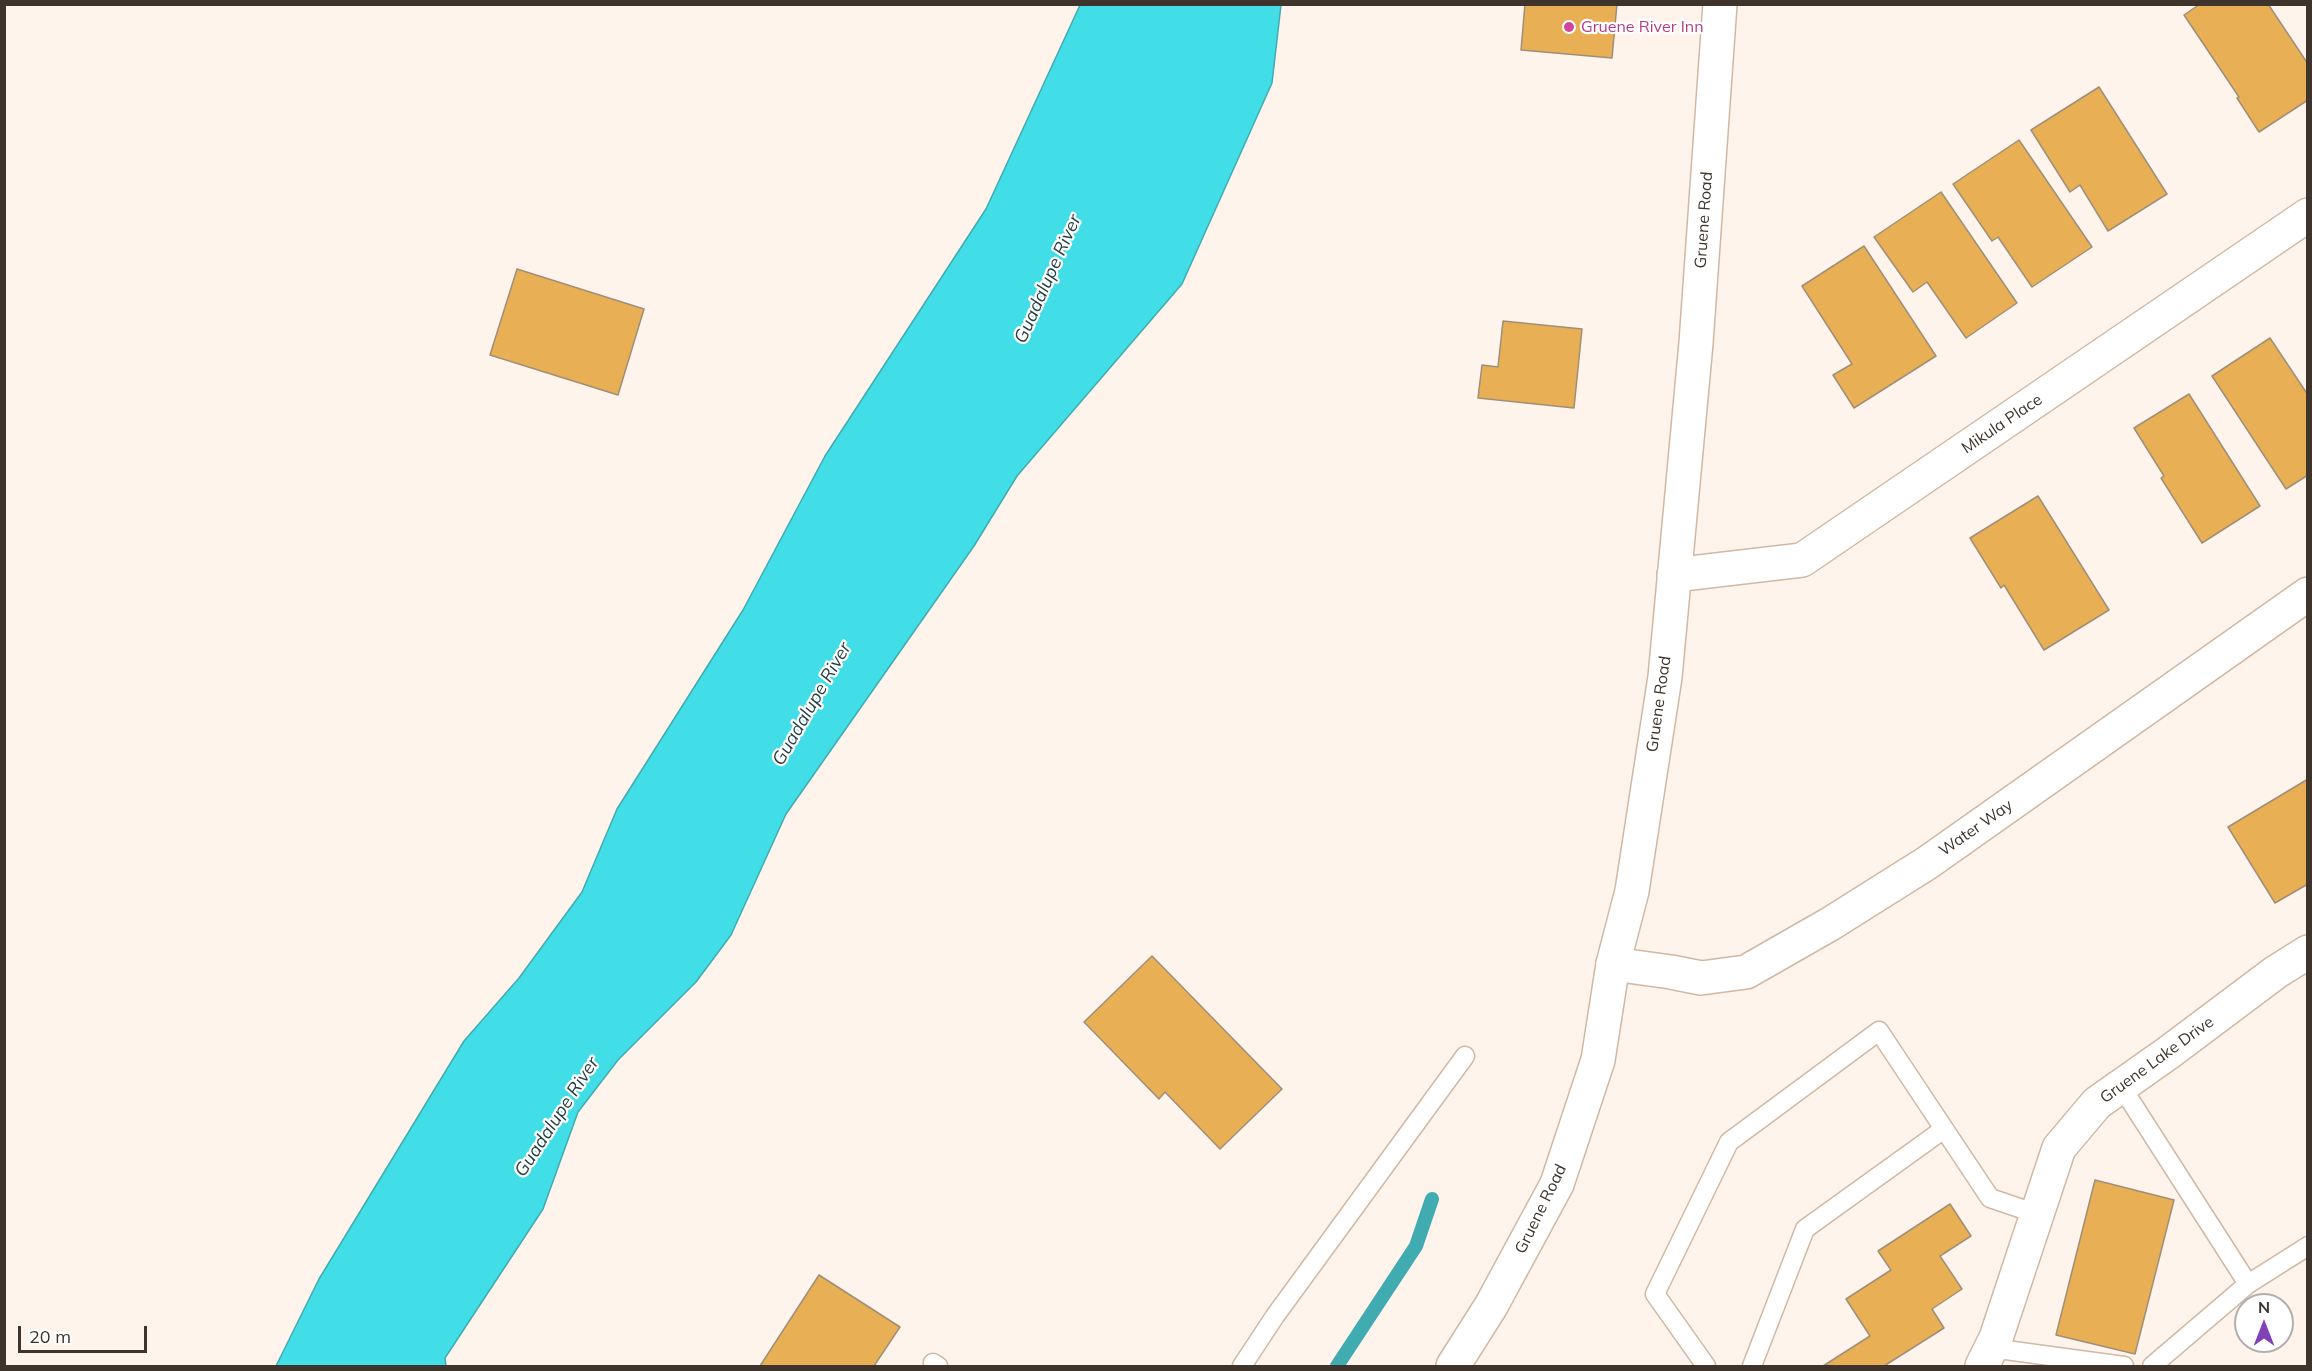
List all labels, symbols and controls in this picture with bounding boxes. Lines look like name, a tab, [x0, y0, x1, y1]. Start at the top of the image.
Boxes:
place label: Gruene River Inn	[1581, 17, 1704, 37]
marker: Gruene River Inn	[1562, 20, 1576, 34]
street label: Gruene Road	[1691, 171, 1717, 269]
water label: Guadalupe River	[1010, 211, 1086, 347]
street label: Mikula Place	[1958, 390, 2046, 458]
water label: Guadalupe River	[768, 639, 856, 769]
street label: Gruene Road	[1643, 655, 1675, 753]
street label: Water Way	[1935, 796, 2017, 860]
street label: Gruene Lake Drive	[2097, 1012, 2217, 1108]
water label: Guadalupe River	[510, 1053, 604, 1181]
street label: Gruene Road	[1511, 1161, 1571, 1257]
north arrow	[2234, 1293, 2294, 1353]
text: N	[2258, 1297, 2270, 1317]
scale bar	[21, 1314, 150, 1352]
text: 20 m	[29, 1325, 71, 1348]

